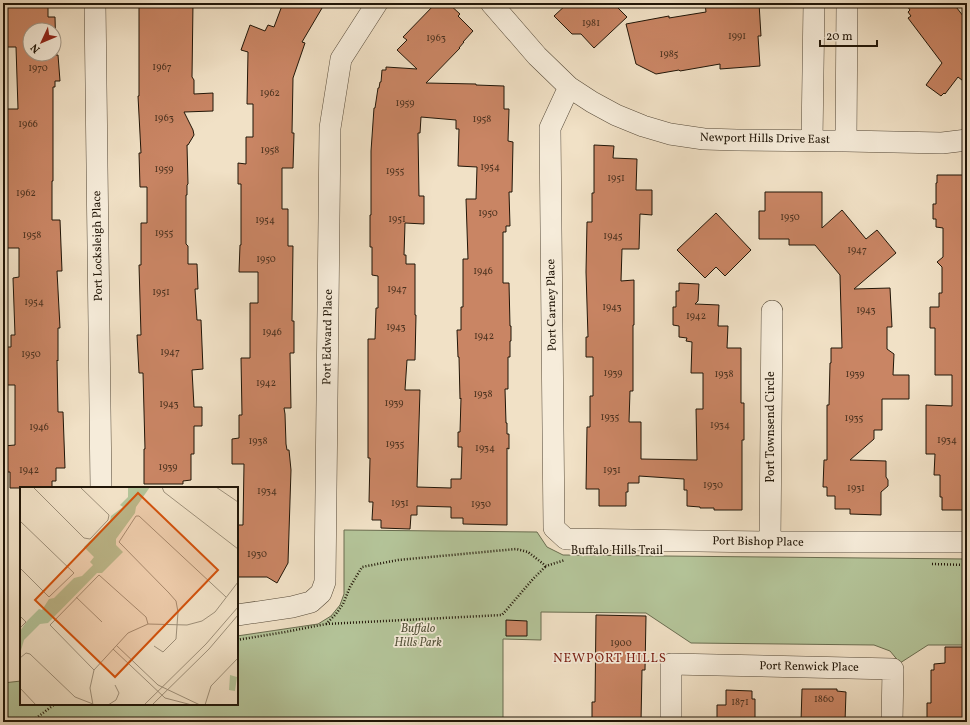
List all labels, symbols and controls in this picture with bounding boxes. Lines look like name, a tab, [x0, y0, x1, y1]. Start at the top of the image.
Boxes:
house number: 1981	[582, 16, 600, 30]
north arrow	[22, 22, 62, 62]
scale bar	[820, 22, 877, 48]
house number: 1991	[728, 29, 746, 43]
text: 20 m	[826, 29, 853, 45]
house number: 1963	[426, 31, 446, 45]
text: N	[28, 40, 44, 56]
house number: 1985	[660, 47, 679, 61]
house number: 1967	[152, 60, 172, 74]
house number: 1970	[28, 61, 48, 75]
house number: 1962	[260, 86, 280, 100]
house number: 1959	[396, 96, 414, 110]
house number: 1963	[154, 111, 174, 125]
house number: 1958	[473, 112, 491, 126]
house number: 1966	[18, 117, 38, 131]
street label: Newport Hills Drive East	[700, 130, 830, 148]
house number: 1958	[261, 143, 279, 157]
house number: 1954	[480, 160, 500, 174]
house number: 1959	[155, 162, 173, 176]
house number: 1955	[386, 164, 404, 178]
house number: 1951	[607, 171, 625, 185]
house number: 1962	[16, 186, 36, 200]
street label: Port Locksleigh Place	[89, 190, 107, 302]
house number: 1950	[478, 206, 498, 220]
house number: 1950	[780, 210, 800, 224]
house number: 1951	[388, 212, 406, 226]
house number: 1954	[255, 213, 275, 227]
house number: 1955	[155, 226, 173, 240]
house number: 1958	[23, 228, 41, 242]
house number: 1945	[603, 229, 623, 243]
house number: 1947	[847, 243, 867, 257]
house number: 1950	[256, 252, 276, 266]
street label: Port Carney Place	[543, 258, 561, 351]
house number: 1946	[473, 264, 493, 278]
house number: 1947	[387, 282, 407, 296]
house number: 1951	[152, 285, 170, 299]
street label: Port Edward Place	[319, 289, 337, 385]
house number: 1954	[24, 295, 44, 309]
house number: 1943	[602, 300, 622, 314]
house number: 1943	[856, 303, 876, 317]
house number: 1942	[686, 309, 706, 323]
house number: 1943	[386, 320, 406, 334]
house number: 1946	[262, 325, 282, 339]
house number: 1942	[474, 329, 494, 343]
house number: 1947	[160, 345, 180, 359]
house number: 1950	[21, 347, 41, 361]
house number: 1939	[604, 366, 623, 380]
house number: 1938	[714, 367, 734, 381]
house number: 1939	[846, 367, 865, 381]
street label: Port Townsend Circle	[763, 371, 779, 483]
house number: 1942	[256, 376, 276, 390]
house number: 1938	[473, 387, 493, 401]
house number: 1939	[385, 396, 404, 410]
house number: 1943	[159, 397, 179, 411]
house number: 1935	[601, 410, 620, 424]
house number: 1935	[845, 411, 864, 425]
house number: 1934	[710, 418, 730, 432]
house number: 1946	[29, 420, 49, 434]
house number: 1934	[937, 433, 957, 447]
house number: 1938	[248, 434, 268, 448]
house number: 1935	[386, 437, 405, 451]
house number: 1934	[475, 441, 495, 455]
house number: 1939	[159, 460, 178, 474]
house number: 1942	[19, 463, 39, 477]
house number: 1931	[603, 463, 621, 477]
house number: 1930	[703, 478, 723, 492]
house number: 1931	[847, 481, 865, 495]
house number: 1934	[257, 484, 277, 498]
inset map	[20, 487, 238, 705]
house number: 1931	[391, 496, 409, 510]
house number: 1930	[471, 497, 491, 511]
street label: Port Bishop Place	[712, 533, 804, 551]
street label: Buffalo Hills Trail	[571, 543, 664, 559]
house number: 1930	[247, 547, 267, 561]
park label: Buffalo Hills Park	[394, 621, 442, 651]
house number: 1900	[610, 636, 632, 650]
district label: NEWPORT HILLS	[553, 650, 667, 668]
street label: Port Renwick Place	[759, 658, 859, 676]
house number: 1860	[814, 692, 834, 706]
house number: 1871	[731, 695, 749, 709]

